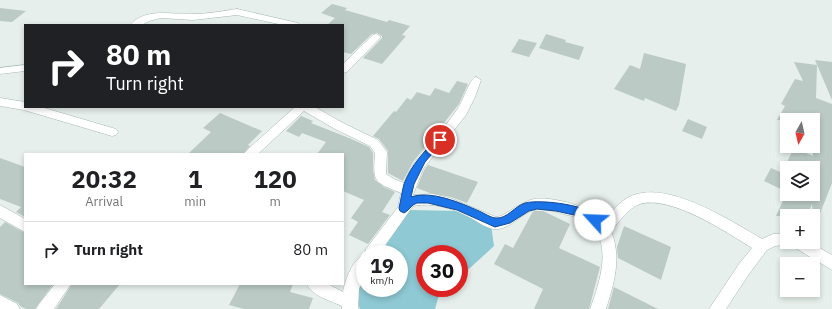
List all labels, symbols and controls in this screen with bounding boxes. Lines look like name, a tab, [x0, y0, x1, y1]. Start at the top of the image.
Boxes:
text: 80 m	[106, 36, 171, 73]
icon: right	[40, 40, 92, 92]
text: Turn right	[106, 72, 184, 95]
north arrow	[780, 113, 820, 153]
map controls	[780, 113, 820, 297]
pin	[423, 123, 457, 157]
icon: arrive	[429, 129, 451, 151]
button: layers	[780, 161, 820, 201]
text: 20:32	[71, 163, 137, 195]
text: 1	[188, 163, 202, 195]
text: 120	[253, 163, 297, 195]
text: Arrival	[85, 193, 123, 210]
text: min	[184, 193, 206, 210]
text: m	[269, 193, 281, 210]
position arrow	[574, 199, 616, 241]
button: +	[780, 209, 820, 249]
icon: right	[40, 239, 62, 261]
text: Turn right	[74, 240, 143, 259]
text: 80 m	[293, 240, 328, 259]
speed limit sign: 30	[416, 245, 468, 297]
text: 19	[370, 252, 394, 279]
button: −	[780, 257, 820, 297]
text: km/h	[370, 274, 394, 287]

